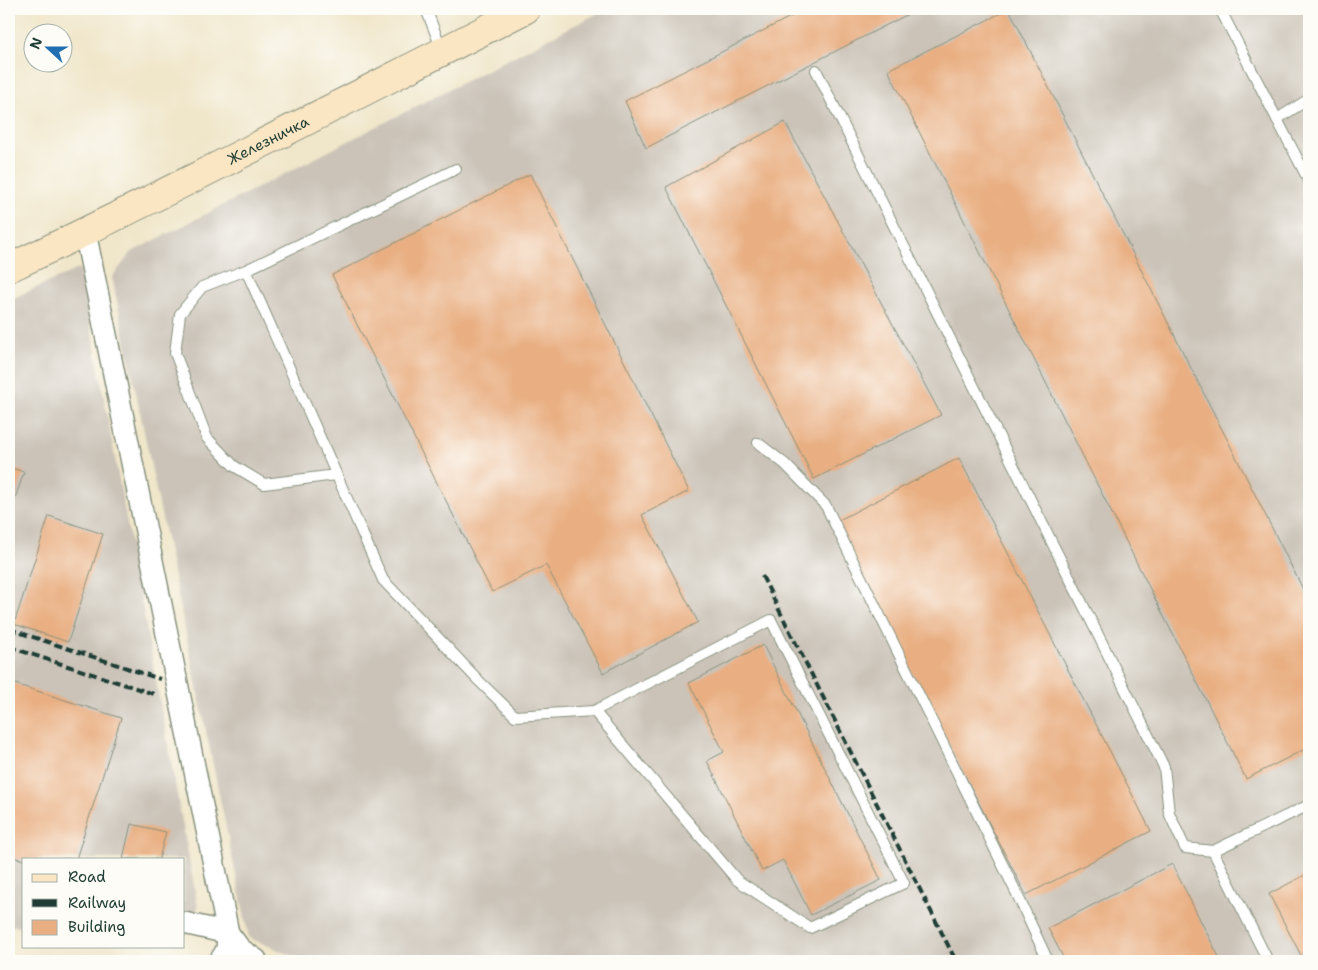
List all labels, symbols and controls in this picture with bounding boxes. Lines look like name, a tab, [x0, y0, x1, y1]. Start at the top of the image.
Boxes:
north arrow	[22, 22, 72, 72]
text: N	[25, 35, 46, 52]
street label: Железничка	[224, 111, 313, 169]
legend	[22, 858, 185, 948]
text: Road	[68, 867, 106, 887]
text: Railway	[68, 893, 126, 913]
text: Building	[68, 917, 125, 937]

